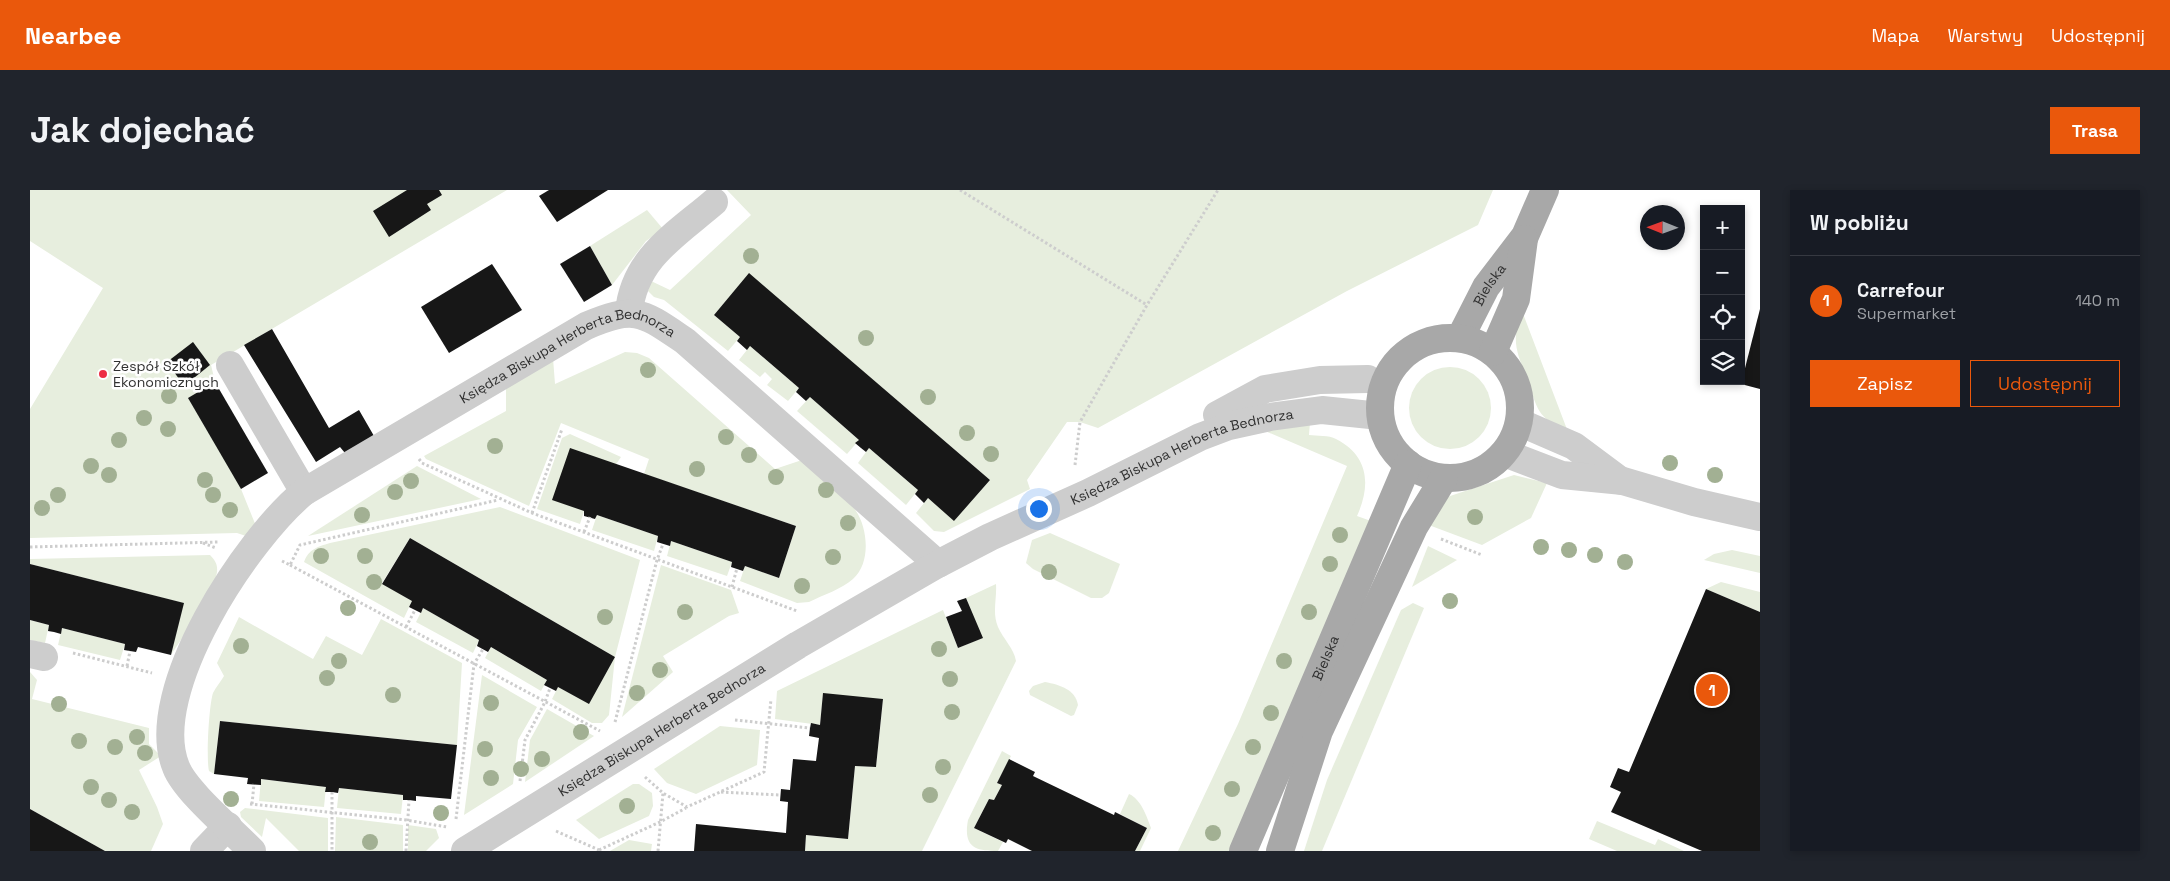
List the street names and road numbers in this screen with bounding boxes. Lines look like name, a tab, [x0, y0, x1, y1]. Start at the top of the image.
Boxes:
street label: Bielska	[1469, 260, 1510, 309]
street label: Księdza Biskupa Herberta Bednorza	[456, 305, 679, 407]
street label: Księdza Biskupa Herberta Bednorza	[1067, 405, 1295, 509]
street label: Bielska	[1308, 633, 1343, 683]
street label: Księdza Biskupa Herberta Bednorza	[555, 659, 768, 800]

